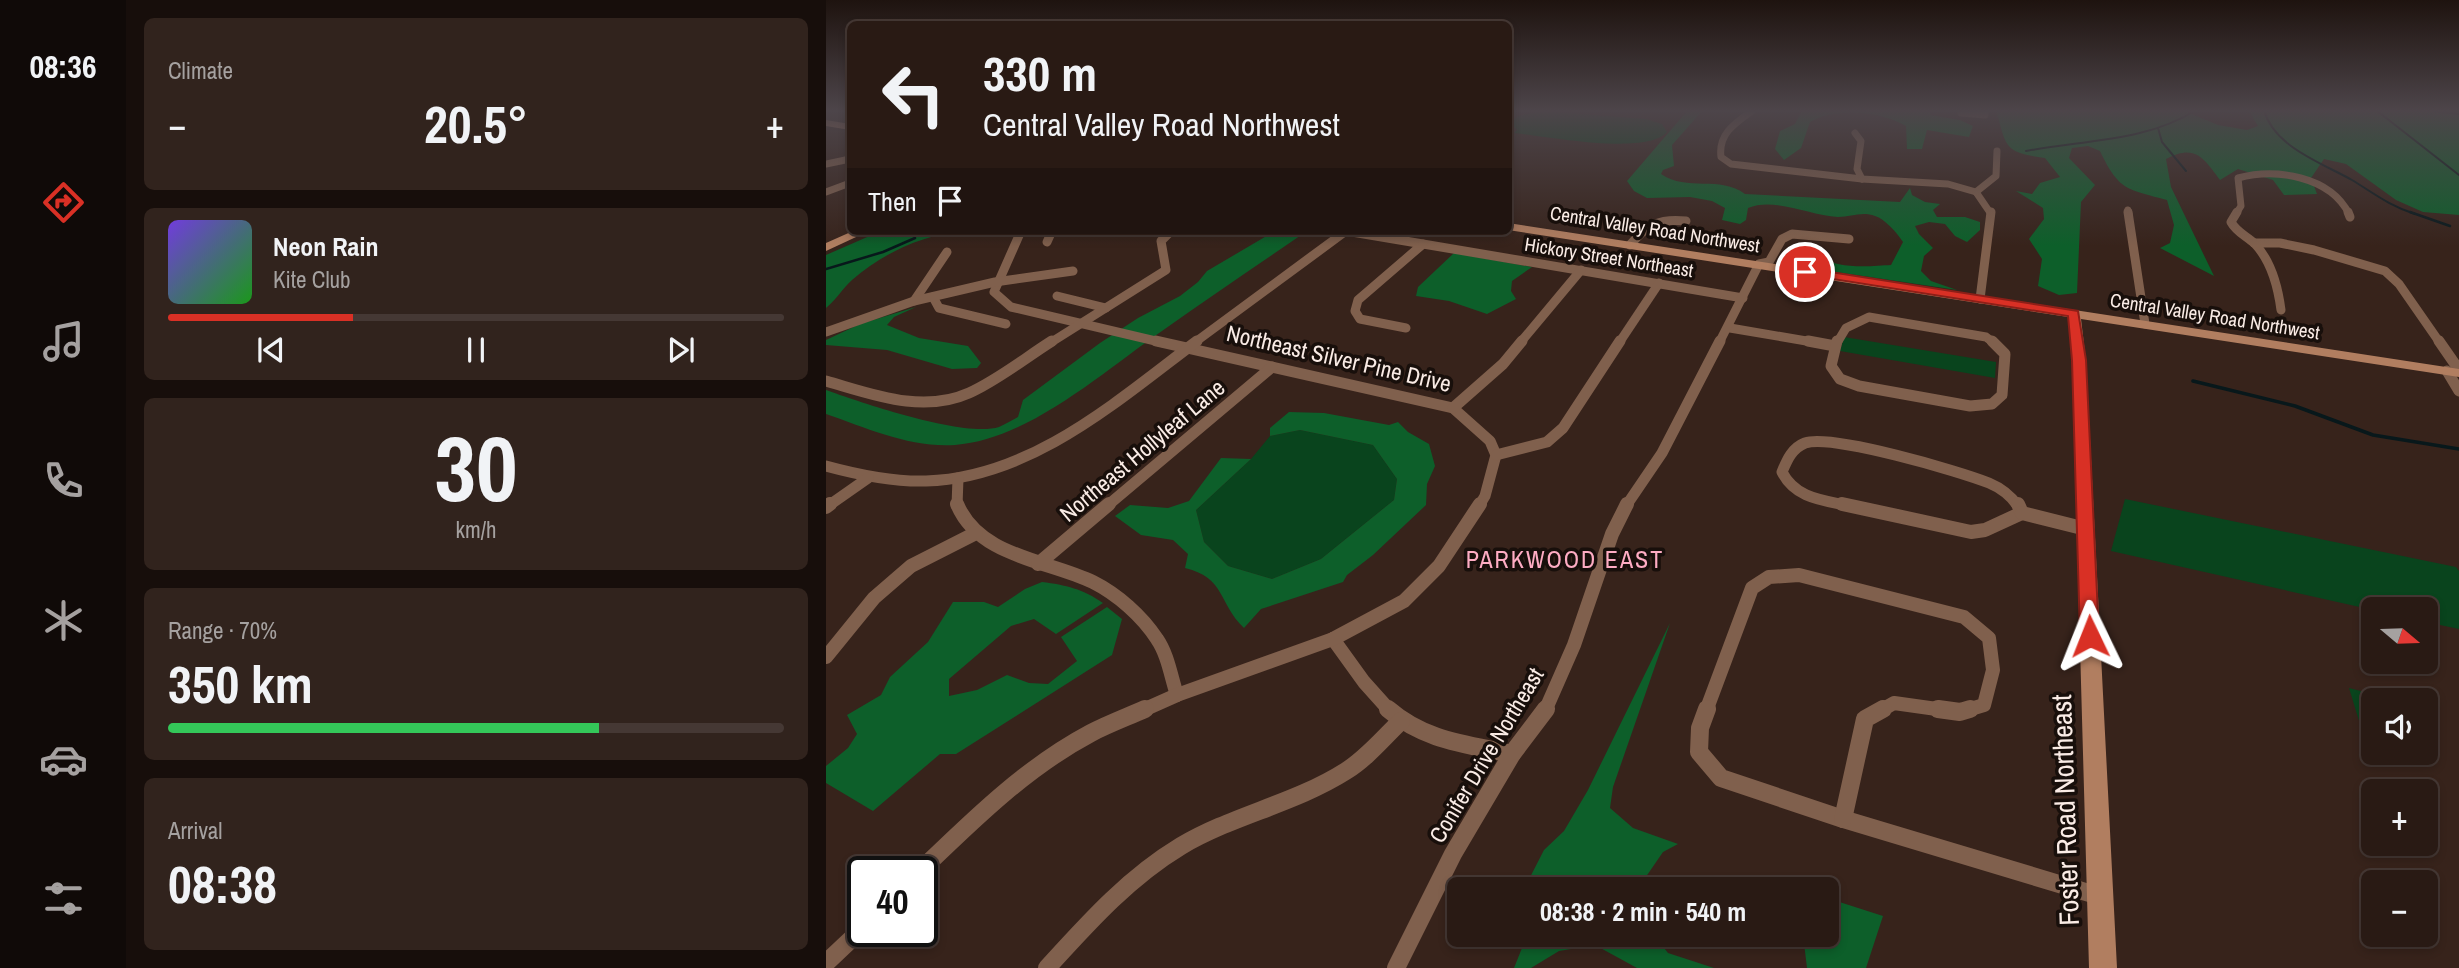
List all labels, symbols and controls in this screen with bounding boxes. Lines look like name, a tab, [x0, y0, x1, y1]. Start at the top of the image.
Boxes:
text: 330 m	[983, 40, 1097, 106]
text: 08:36	[29, 45, 97, 88]
icon: left	[868, 49, 959, 140]
text: Climate	[168, 55, 233, 86]
text: 20.5°	[424, 89, 528, 159]
text: −	[168, 99, 186, 150]
text: +	[766, 99, 784, 150]
text: Central Valley Road Northwest	[983, 103, 1340, 146]
icon: directions	[39, 178, 88, 227]
icon: arrive	[931, 182, 969, 220]
text: Then	[868, 184, 917, 219]
street label: Central Valley Road Northwest	[1548, 200, 1762, 259]
text: Neon Rain	[273, 229, 378, 264]
street label: Hickory Street Northeast	[1523, 231, 1696, 283]
pin	[1775, 242, 1835, 302]
icon: arrive	[1786, 253, 1824, 291]
text: Kite Club	[273, 264, 351, 295]
street label: Central Valley Road Northwest	[2108, 287, 2322, 346]
icon: music	[39, 317, 88, 366]
street label: Northeast Silver Pine Drive	[1224, 317, 1454, 399]
icon: previous	[252, 331, 290, 369]
icon: pause	[457, 331, 495, 369]
icon: next	[662, 331, 700, 369]
street label: Northeast Hollyleaf Lane	[1053, 372, 1231, 528]
text: 30	[435, 407, 518, 529]
icon: phone	[39, 456, 88, 505]
text: km/h	[456, 514, 496, 545]
district label: PARKWOOD EAST	[1466, 543, 1664, 575]
icon: climate	[39, 596, 88, 645]
north arrow	[2361, 597, 2438, 674]
map controls	[2361, 597, 2438, 947]
position arrow	[2053, 599, 2127, 673]
text: Range · 70%	[168, 615, 277, 646]
text: 350 km	[168, 649, 313, 719]
street label: Conifer Drive Northeast	[1421, 662, 1551, 848]
button: sound	[2361, 688, 2438, 765]
street label: Foster Road Northeast	[2042, 694, 2088, 926]
icon: car	[39, 735, 88, 784]
button: +	[2361, 779, 2438, 856]
text: Arrival	[168, 815, 223, 846]
text: 08:38	[168, 849, 277, 919]
speed limit sign: 40	[847, 856, 938, 947]
button: −	[2361, 870, 2438, 947]
icon: filters	[39, 874, 88, 923]
text: 08:38 · 2 min · 540 m	[1540, 894, 1746, 929]

